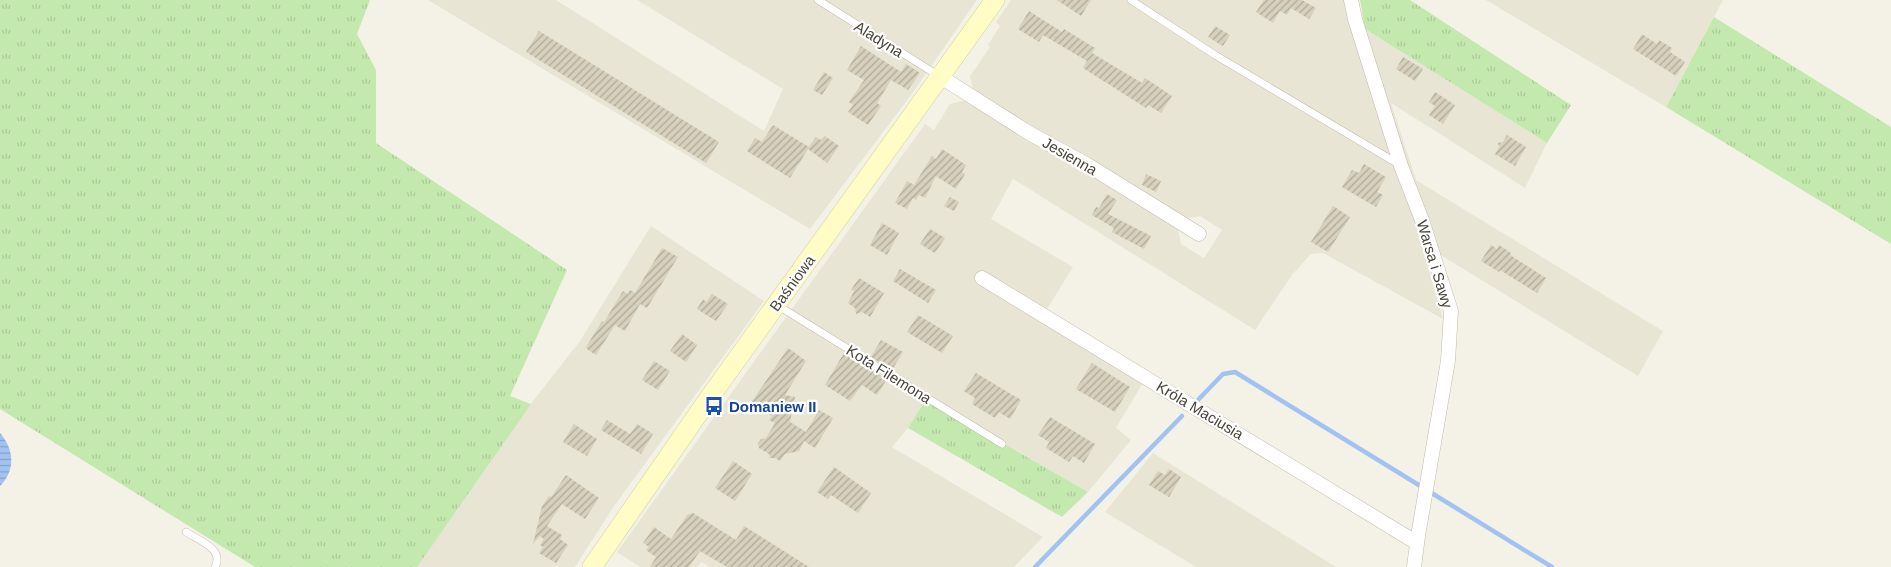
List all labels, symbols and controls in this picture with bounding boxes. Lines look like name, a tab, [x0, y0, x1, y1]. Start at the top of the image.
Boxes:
street label: Aladyna	[852, 17, 907, 61]
street label: Jesienna	[1040, 134, 1101, 179]
street label: Warsa i Sawy	[1414, 218, 1457, 311]
street label: Baśniowa	[766, 251, 818, 314]
street label: Kota Filemona	[843, 341, 935, 407]
street label: Króla Maciusia	[1153, 377, 1247, 443]
bus stop icon: Domaniew II	[703, 395, 725, 417]
place label: Domaniew II	[729, 398, 817, 415]

